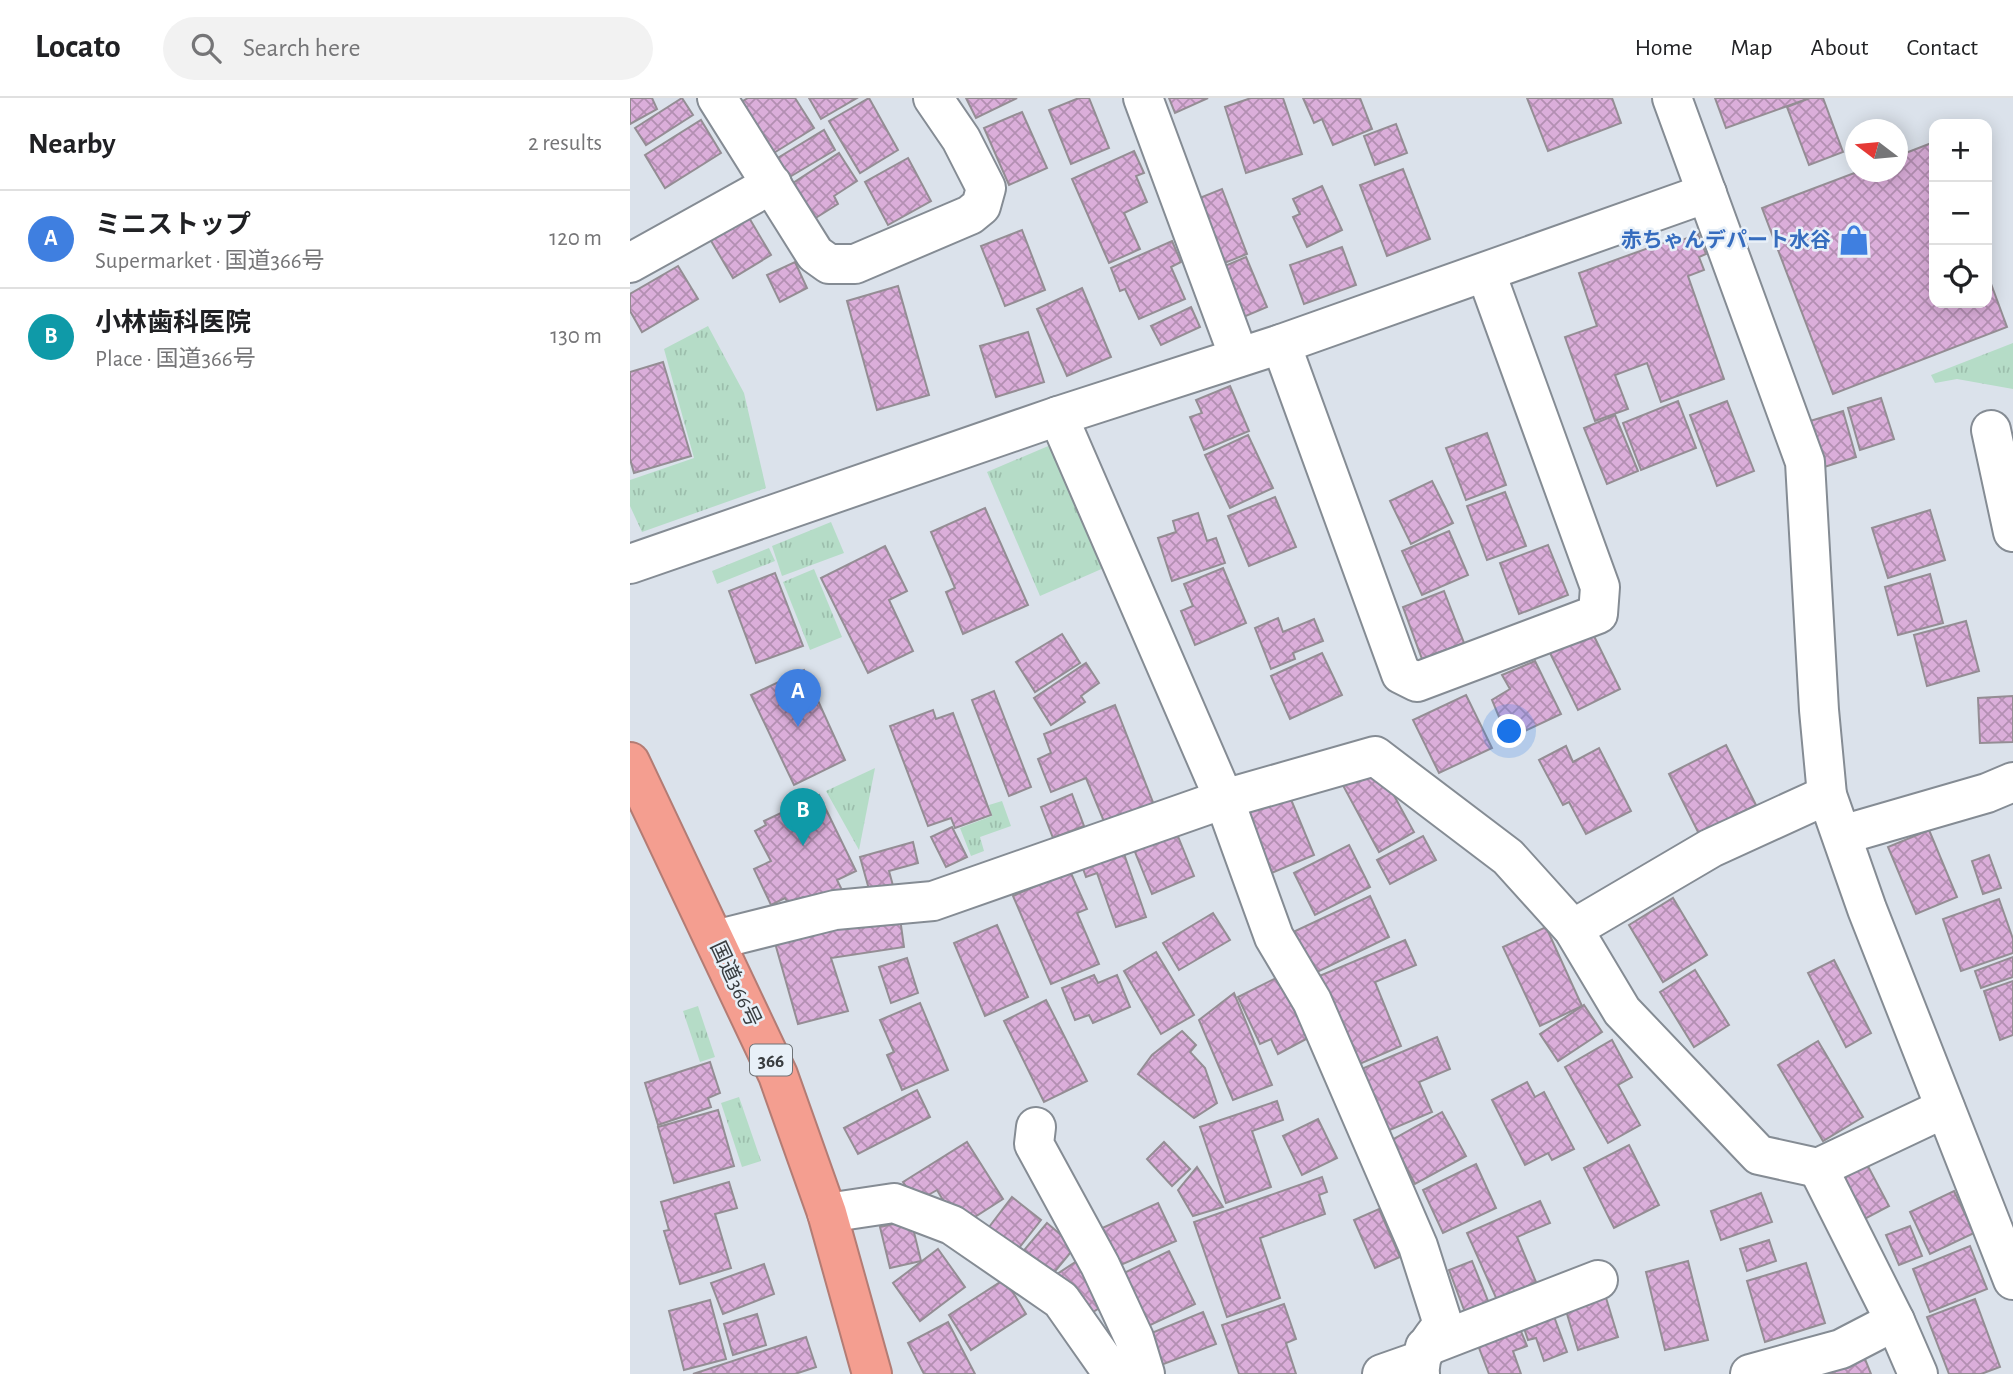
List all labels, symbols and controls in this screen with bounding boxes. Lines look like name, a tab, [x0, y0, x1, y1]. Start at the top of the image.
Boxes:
search box	[163, 17, 653, 80]
icon: search	[187, 29, 225, 67]
text: Locato	[35, 31, 121, 64]
text: Search here	[243, 35, 360, 61]
text: Home	[1635, 36, 1693, 60]
text: Map	[1731, 36, 1773, 60]
text: About	[1811, 36, 1868, 60]
text: Contact	[1906, 36, 1978, 60]
north arrow	[1845, 119, 1908, 182]
map controls	[1929, 119, 1992, 308]
button: +	[1929, 119, 1992, 182]
text: Nearby	[28, 129, 116, 159]
text: 2 results	[528, 132, 602, 155]
button: −	[1929, 182, 1992, 245]
text: ミニストップ	[95, 212, 251, 238]
shop icon: 赤ちゃんデパート水谷	[1837, 223, 1871, 257]
text: A	[44, 227, 58, 250]
text: 120 m	[549, 227, 602, 250]
place label: 赤ちゃんデパート水谷	[1621, 228, 1831, 251]
button: locate	[1929, 245, 1992, 308]
text: Supermarket · 国道366号	[95, 250, 325, 273]
text: 小林歯科医院	[95, 310, 251, 336]
text: B	[44, 325, 58, 348]
text: 130 m	[550, 325, 602, 348]
text: Place · 国道366号	[95, 348, 256, 371]
pin: A	[775, 669, 821, 727]
your location	[1492, 714, 1526, 748]
pin: B	[780, 788, 826, 846]
street label: 国道366号	[707, 938, 765, 1030]
road number: 366	[750, 1044, 792, 1076]

